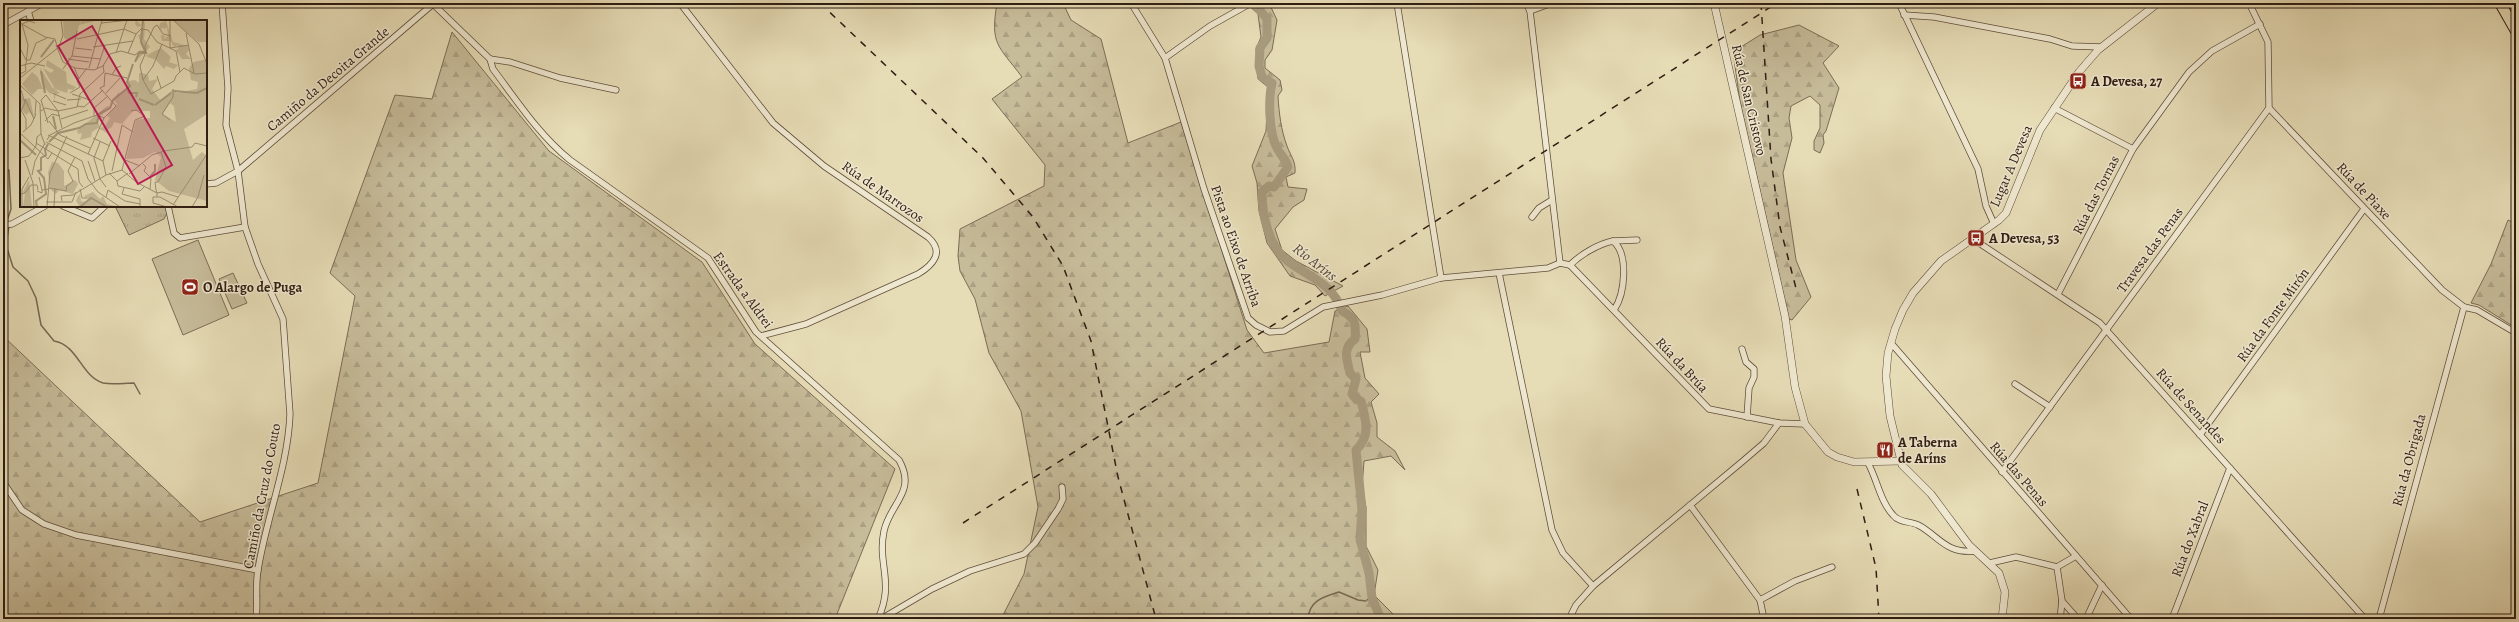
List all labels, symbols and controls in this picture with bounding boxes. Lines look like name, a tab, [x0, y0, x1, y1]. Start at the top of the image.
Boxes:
inset map	[20, 20, 207, 207]
street label: Camiño da Decoita Grande	[263, 22, 393, 136]
street label: Rúa de San Cristovo	[1727, 43, 1771, 157]
bus stop icon: A Devesa, 27	[2068, 71, 2088, 91]
place label: A Devesa, 27	[2090, 72, 2162, 91]
street label: Lugar A Devesa	[1985, 122, 2037, 210]
street label: Rúa das Tornas	[2068, 152, 2124, 238]
street label: Rúa de Marrozos	[838, 157, 928, 227]
street label: Rúa de Piaxe	[2332, 158, 2396, 224]
street label: Pista ao Eixo de Arriba	[1206, 182, 1266, 310]
street label: Travesa das Penas	[2112, 203, 2188, 297]
bus stop icon: A Devesa, 53	[1966, 228, 1986, 248]
place label: A Devesa, 53	[1988, 229, 2060, 248]
water label: Río Aríns	[1289, 238, 1341, 286]
street label: Estrada a Aldrei	[709, 248, 777, 332]
street label: Rúa da Fonte Mirón	[2232, 264, 2314, 366]
sports icon: O Alargo de Puga	[180, 277, 200, 297]
place label: O Alargo de Puga	[203, 278, 303, 297]
street label: Rúa da Brúa	[1651, 333, 1713, 397]
street label: Rúa de Senandes	[2152, 364, 2230, 448]
street label: Rúa da Obrigada	[2387, 411, 2431, 508]
street label: Camiño da Cruz do Couto	[239, 422, 285, 570]
place label: A Taberna de Aríns	[1897, 433, 1958, 468]
street label: Rúa das Penas	[1985, 437, 2053, 511]
restaurant icon: A Taberna de Aríns	[1875, 440, 1895, 460]
street label: Rúa do Xabral	[2167, 498, 2213, 580]

